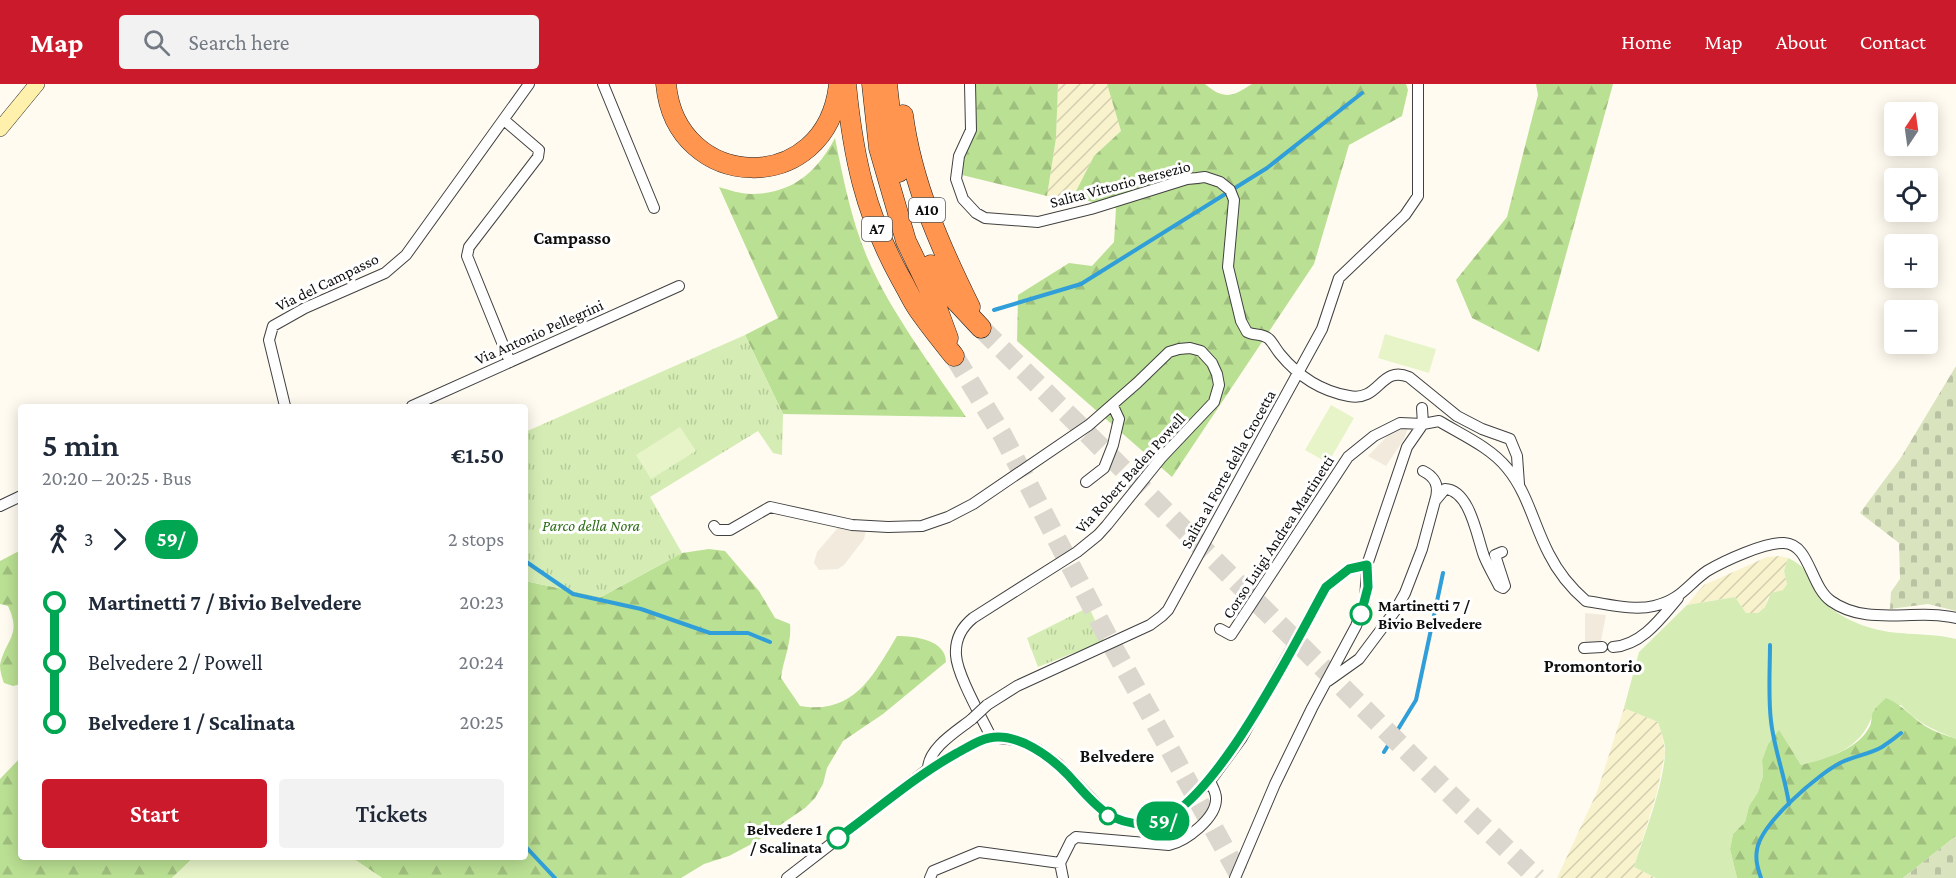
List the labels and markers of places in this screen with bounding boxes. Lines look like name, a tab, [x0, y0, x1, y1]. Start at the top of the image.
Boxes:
place label: Martinetti 7 / Bivio Belvedere	[1378, 597, 1483, 632]
marker: Martinetti 7 / Bivio Belvedere	[1350, 603, 1372, 625]
unlabelled marker	[1099, 807, 1117, 825]
place label: Belvedere 1 / Scalinata	[747, 821, 822, 856]
marker: Belvedere 1 / Scalinata	[827, 827, 849, 849]

